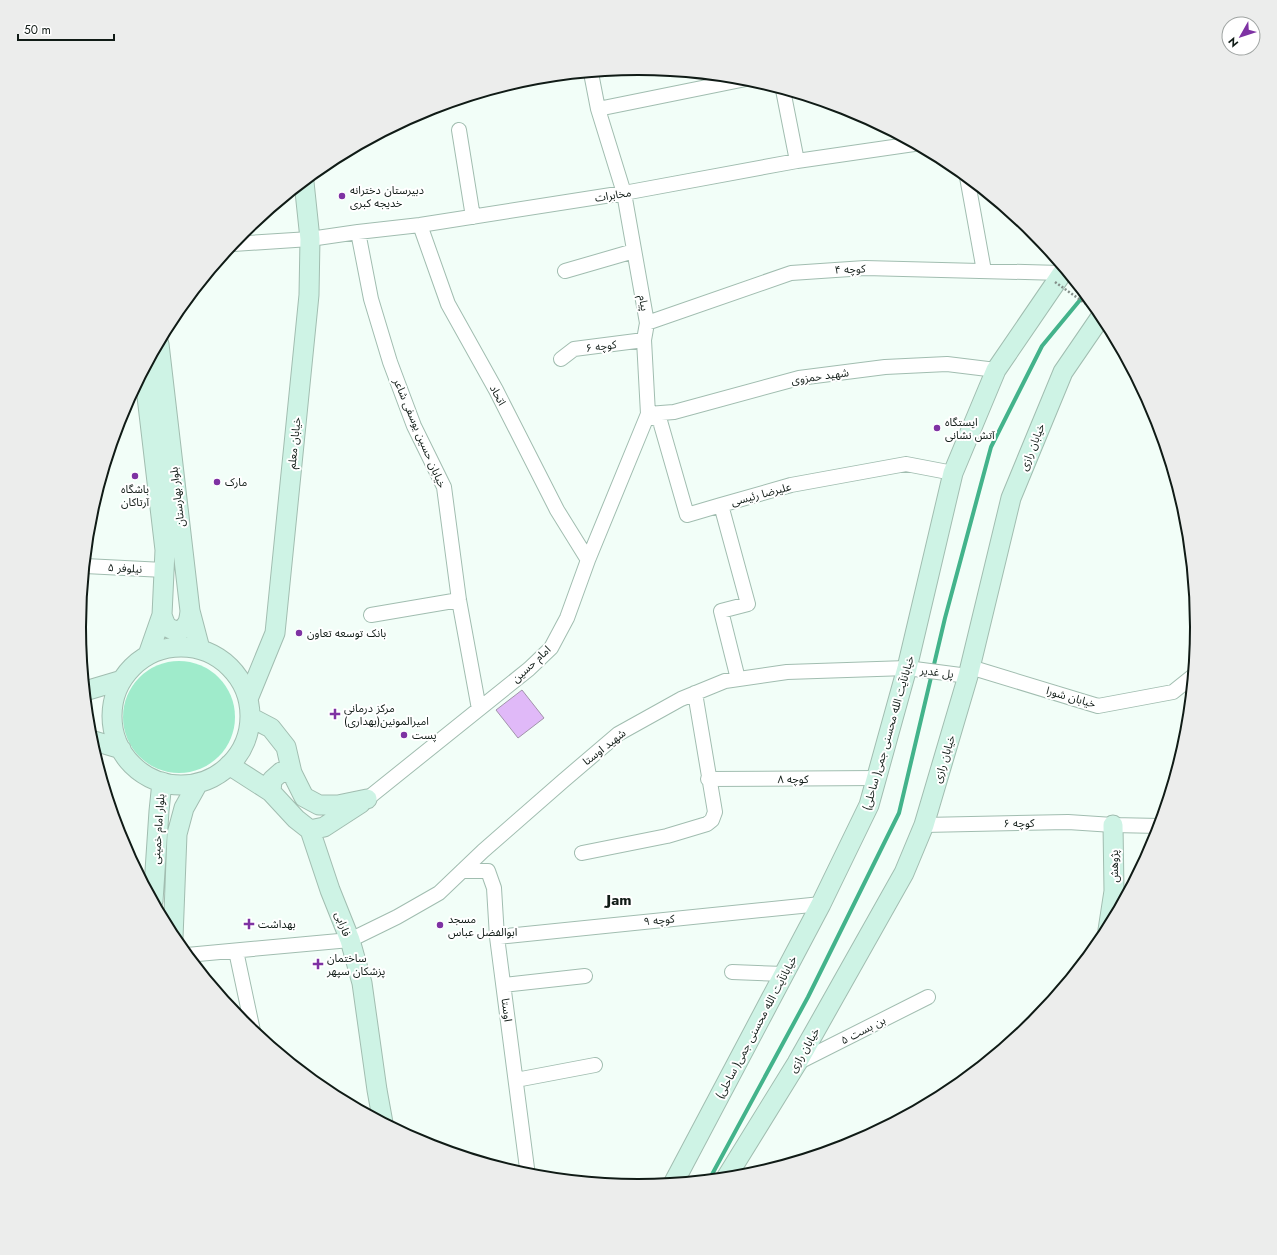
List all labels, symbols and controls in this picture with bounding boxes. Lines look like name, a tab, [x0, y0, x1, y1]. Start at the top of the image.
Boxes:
scale bar	[18, 16, 114, 42]
north arrow	[1221, 16, 1261, 56]
text: 50 m	[24, 21, 51, 39]
text: N	[1224, 34, 1242, 51]
place label: دبیرستان دخترانه خدیجه کبری	[350, 182, 424, 211]
street label: مخابرات	[594, 184, 633, 206]
marker: دبیرستان دخترانه خدیجه کبری	[337, 191, 347, 201]
street label: کوچه ۴	[834, 260, 866, 278]
street label: پیام	[635, 294, 653, 312]
street label: کوچه ۶	[584, 336, 618, 356]
street label: شهید حمزوی	[790, 364, 850, 388]
street label: خیابان حسین یوسفی شاعر	[389, 375, 451, 491]
street label: اتحاد	[486, 382, 510, 408]
place label: ایستگاه آتش نشانی	[945, 414, 995, 443]
street label: خیابان معلم	[283, 416, 306, 470]
street label: خیابان رازی	[1015, 421, 1049, 473]
marker: ایستگاه آتش نشانی	[932, 423, 942, 433]
street label: بلوار بهارستان	[165, 466, 189, 528]
marker: باشگاه آرتاکان	[130, 471, 140, 481]
place label: مارک	[225, 474, 247, 490]
marker: مارک	[212, 477, 222, 487]
street label: علیرضا رئیسی	[729, 478, 793, 510]
place label: باشگاه آرتاکان	[121, 481, 150, 510]
street label: نیلوفر ۵	[107, 559, 143, 577]
place label: بانک توسعه تعاون	[307, 625, 386, 641]
marker: بانک توسعه تعاون	[294, 628, 304, 638]
street label: امام حسین	[508, 642, 554, 686]
street label: خیابانآیت الله محسنی جمی( ساحلی)	[858, 653, 918, 812]
street label: پل غدیر	[918, 662, 955, 682]
street label: خیابان شورا	[1044, 682, 1098, 712]
place label: مرکز درمانی امیرالمونین(بهداری)	[344, 700, 429, 729]
marker: مرکز درمانی امیرالمونین(بهداری)	[329, 708, 341, 720]
street label: شهید اوستا	[579, 725, 629, 769]
place label: پست	[412, 727, 437, 743]
marker: پست	[399, 730, 409, 740]
street label: خیابان رازی	[929, 732, 959, 785]
street label: کوچه ۸	[777, 771, 809, 787]
street label: بلوار امام خمینی	[148, 793, 168, 865]
street label: کوچه ۶	[1003, 815, 1035, 831]
street label: پژوهش	[1106, 850, 1122, 882]
district label: Jam	[603, 889, 632, 911]
street label: فارابی	[331, 909, 355, 939]
street label: کوچه ۹	[643, 910, 676, 930]
place label: مسجد ابوالفضل عباس	[448, 911, 517, 940]
place label: بهداشت	[258, 916, 296, 932]
marker: بهداشت	[243, 918, 255, 930]
marker: مسجد ابوالفضل عباس	[435, 920, 445, 930]
place label: ساختمان پزشکان سپهر	[326, 950, 385, 979]
street label: خیابانآیت الله محسنی جمی( ساحلی)	[711, 952, 801, 1101]
marker: ساختمان پزشکان سپهر	[312, 958, 324, 970]
street label: اوستا	[498, 997, 516, 1023]
street label: بن بست ۵	[838, 1012, 888, 1048]
street label: خیابان رازی	[785, 1024, 824, 1075]

